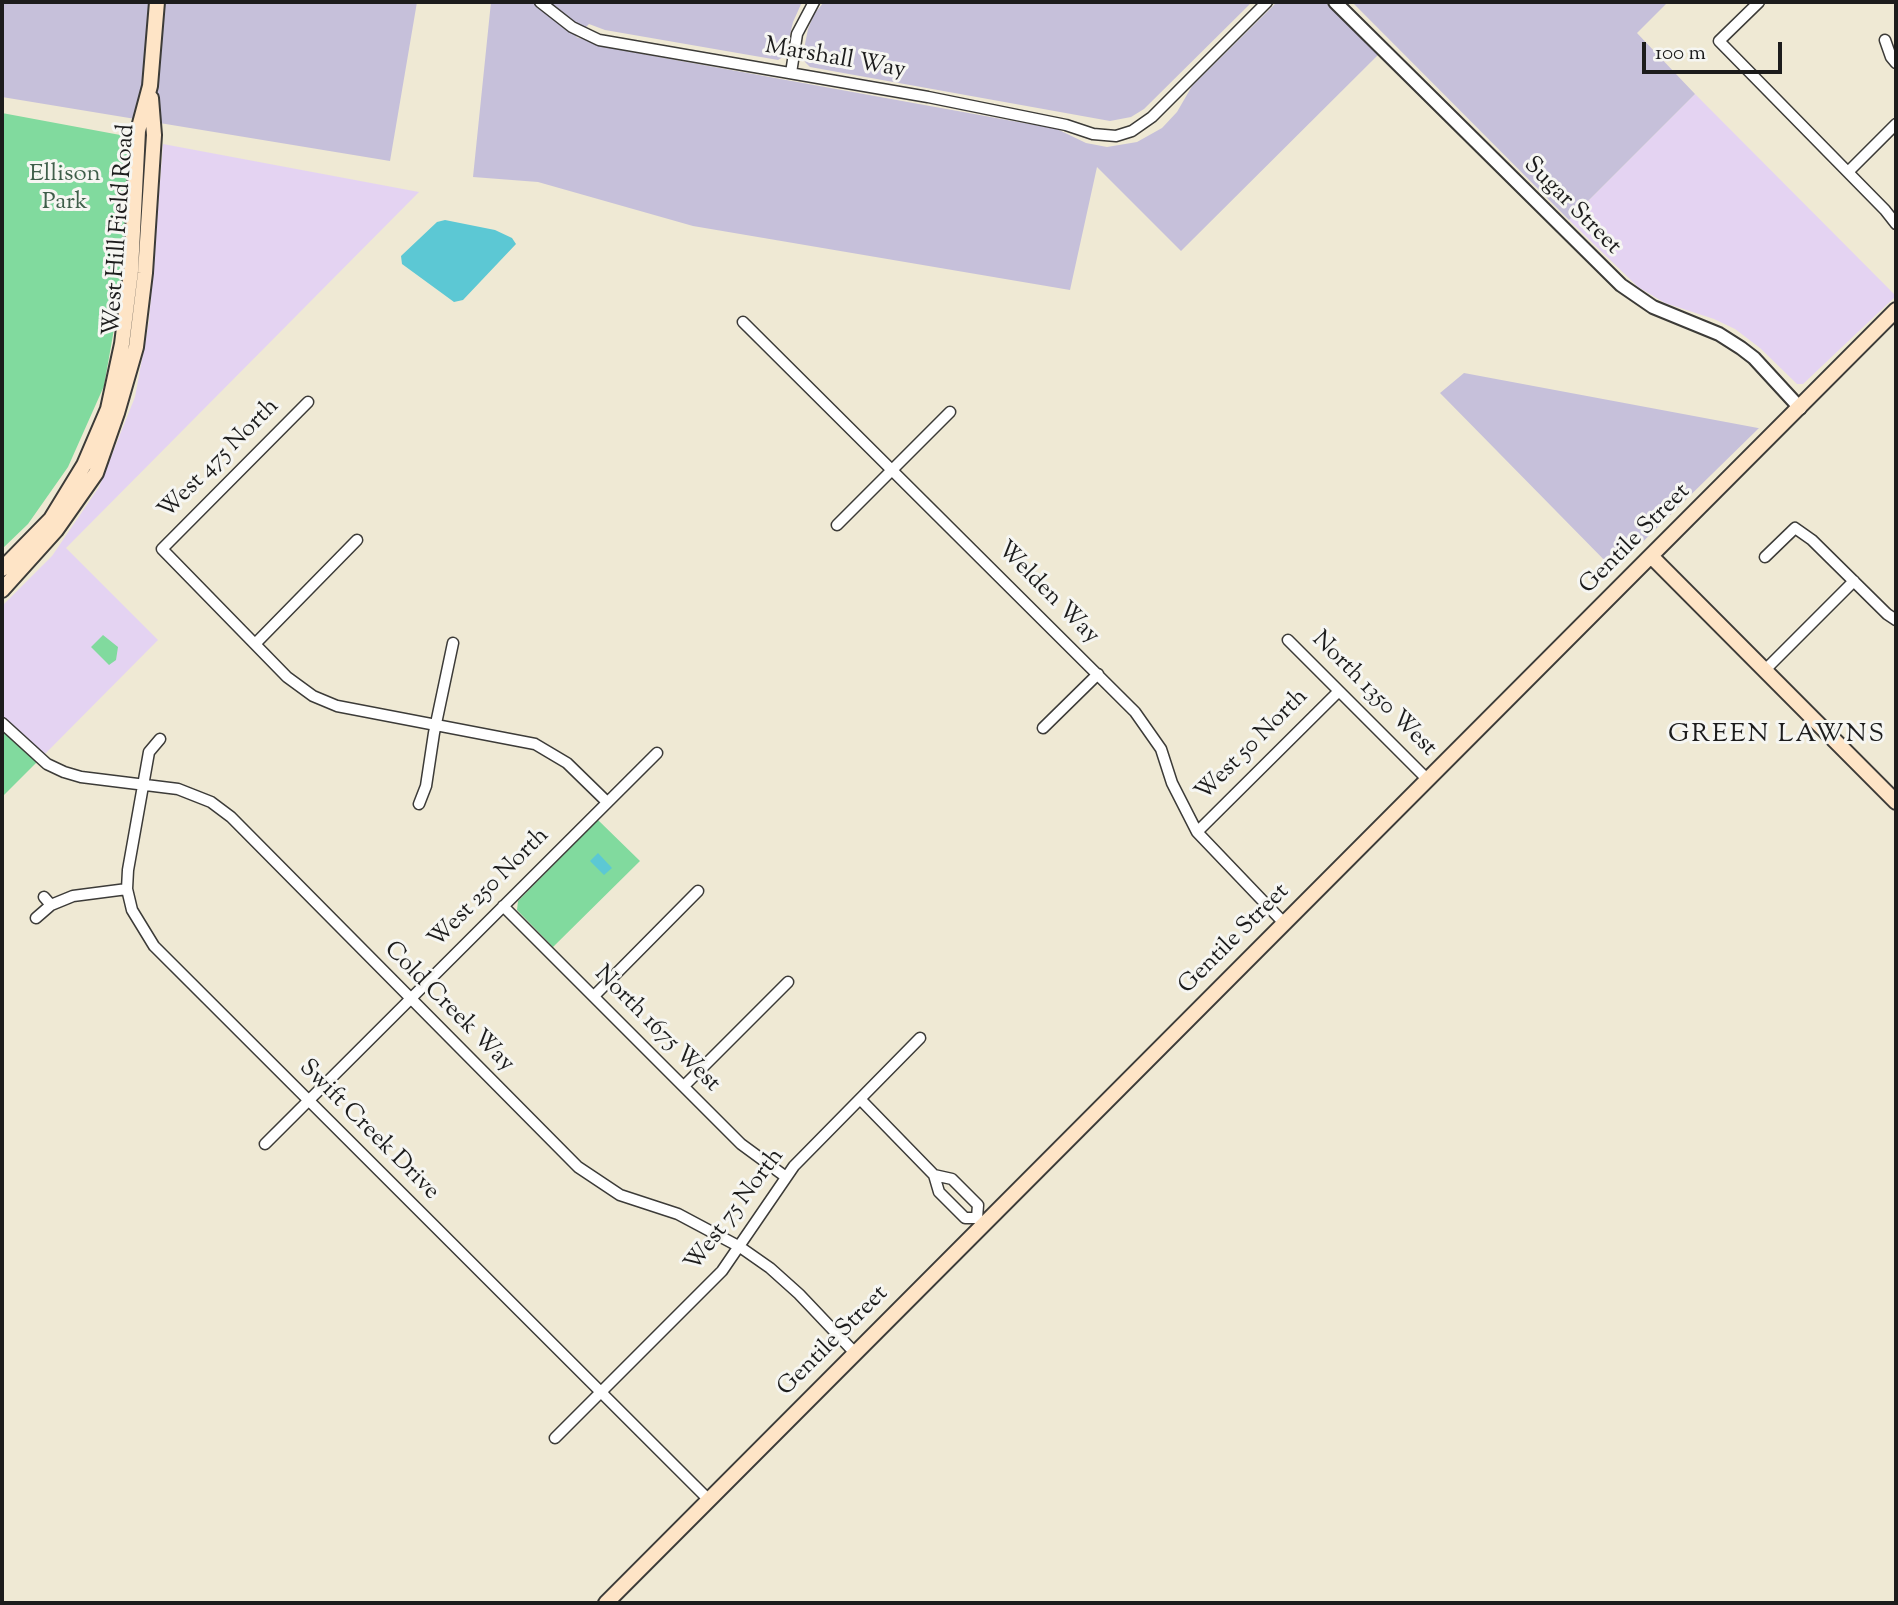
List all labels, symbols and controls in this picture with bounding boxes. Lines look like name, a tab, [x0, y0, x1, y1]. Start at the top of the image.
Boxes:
scale bar	[1646, 28, 1786, 72]
street label: Marshall Way	[762, 33, 908, 87]
text: 100 m	[1655, 39, 1706, 69]
street label: West Hill Field Road	[99, 123, 143, 337]
street label: Sugar Street	[1516, 152, 1626, 262]
park label: Ellison Park	[29, 162, 101, 218]
street label: West 475 North	[154, 394, 286, 526]
street label: Gentile Street	[1575, 479, 1697, 601]
street label: Welden Way	[990, 537, 1104, 651]
street label: North 1350 West	[1304, 626, 1442, 764]
street label: West 50 North	[1191, 684, 1315, 808]
district label: GREEN LAWNS	[1669, 721, 1885, 753]
street label: West 250 North	[424, 823, 556, 955]
street label: Gentile Street	[1174, 879, 1296, 1001]
street label: Cold Creek Way	[377, 937, 519, 1079]
street label: North 1675 West	[587, 961, 725, 1099]
street label: Swift Creek Drive	[292, 1055, 444, 1207]
street label: West 75 North	[680, 1144, 792, 1278]
street label: Gentile Street	[773, 1281, 895, 1403]

